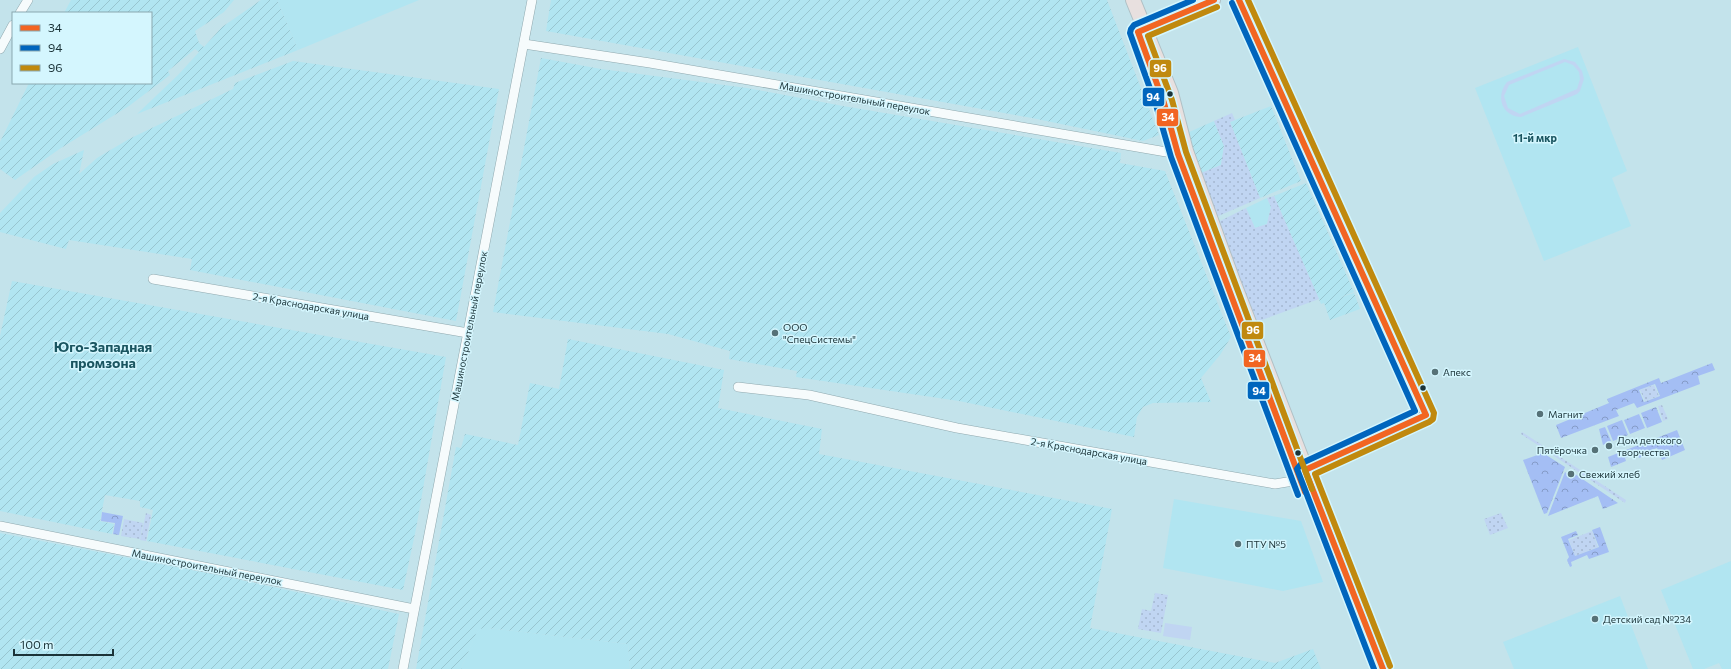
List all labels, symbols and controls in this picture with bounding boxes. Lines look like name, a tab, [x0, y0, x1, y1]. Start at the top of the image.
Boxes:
legend	[12, 12, 152, 84]
text: 34	[48, 20, 62, 34]
text: 94	[48, 40, 62, 54]
line badge: 96	[1149, 59, 1172, 78]
text: 96	[48, 60, 63, 74]
text: 96	[1153, 61, 1167, 74]
street label: Машиностроительный переулок	[779, 79, 932, 117]
line badge: 94	[1142, 87, 1165, 107]
unlabelled marker	[1165, 89, 1175, 99]
text: 94	[1146, 90, 1160, 103]
line badge: 34	[1156, 108, 1179, 127]
text: 34	[1161, 110, 1175, 123]
district label: 11-й мкр	[1513, 131, 1558, 144]
street label: Машиностроительный переулок	[449, 249, 490, 402]
street label: 2-я Краснодарская улица	[252, 290, 370, 322]
place label: ООО "СпецСистемы"	[783, 321, 856, 345]
line badge: 96	[1241, 321, 1264, 340]
text: 96	[1246, 323, 1260, 336]
marker: ООО "СпецСистемы"	[770, 328, 780, 338]
district label: Юго-Западная промзона	[54, 338, 152, 371]
line badge: 34	[1243, 349, 1266, 368]
text: 34	[1248, 351, 1262, 364]
place label: Апекс	[1443, 366, 1471, 378]
marker: Апекс	[1430, 367, 1440, 377]
line badge: 94	[1247, 381, 1270, 400]
unlabelled marker	[1418, 383, 1428, 393]
text: 94	[1252, 384, 1266, 397]
place label: Магнит	[1548, 408, 1583, 420]
marker: Магнит	[1535, 409, 1545, 419]
place label: Дом детского творчества	[1617, 434, 1682, 458]
street label: 2-я Краснодарская улица	[1030, 435, 1148, 467]
marker: Дом детского творчества	[1604, 441, 1614, 451]
place label: Пятёрочка	[1537, 444, 1587, 456]
marker: Пятёрочка	[1590, 445, 1600, 455]
unlabelled marker	[1293, 448, 1303, 458]
place label: Свежий хлеб	[1579, 468, 1640, 480]
marker: Свежий хлеб	[1566, 469, 1576, 479]
place label: ПТУ №5	[1246, 538, 1286, 550]
marker: ПТУ №5	[1233, 539, 1243, 549]
street label: Машиностроительный переулок	[131, 547, 284, 588]
place label: Детский сад №234	[1603, 613, 1691, 625]
marker: Детский сад №234	[1590, 614, 1600, 624]
scale bar	[14, 631, 113, 657]
text: 100 m	[20, 637, 54, 651]

